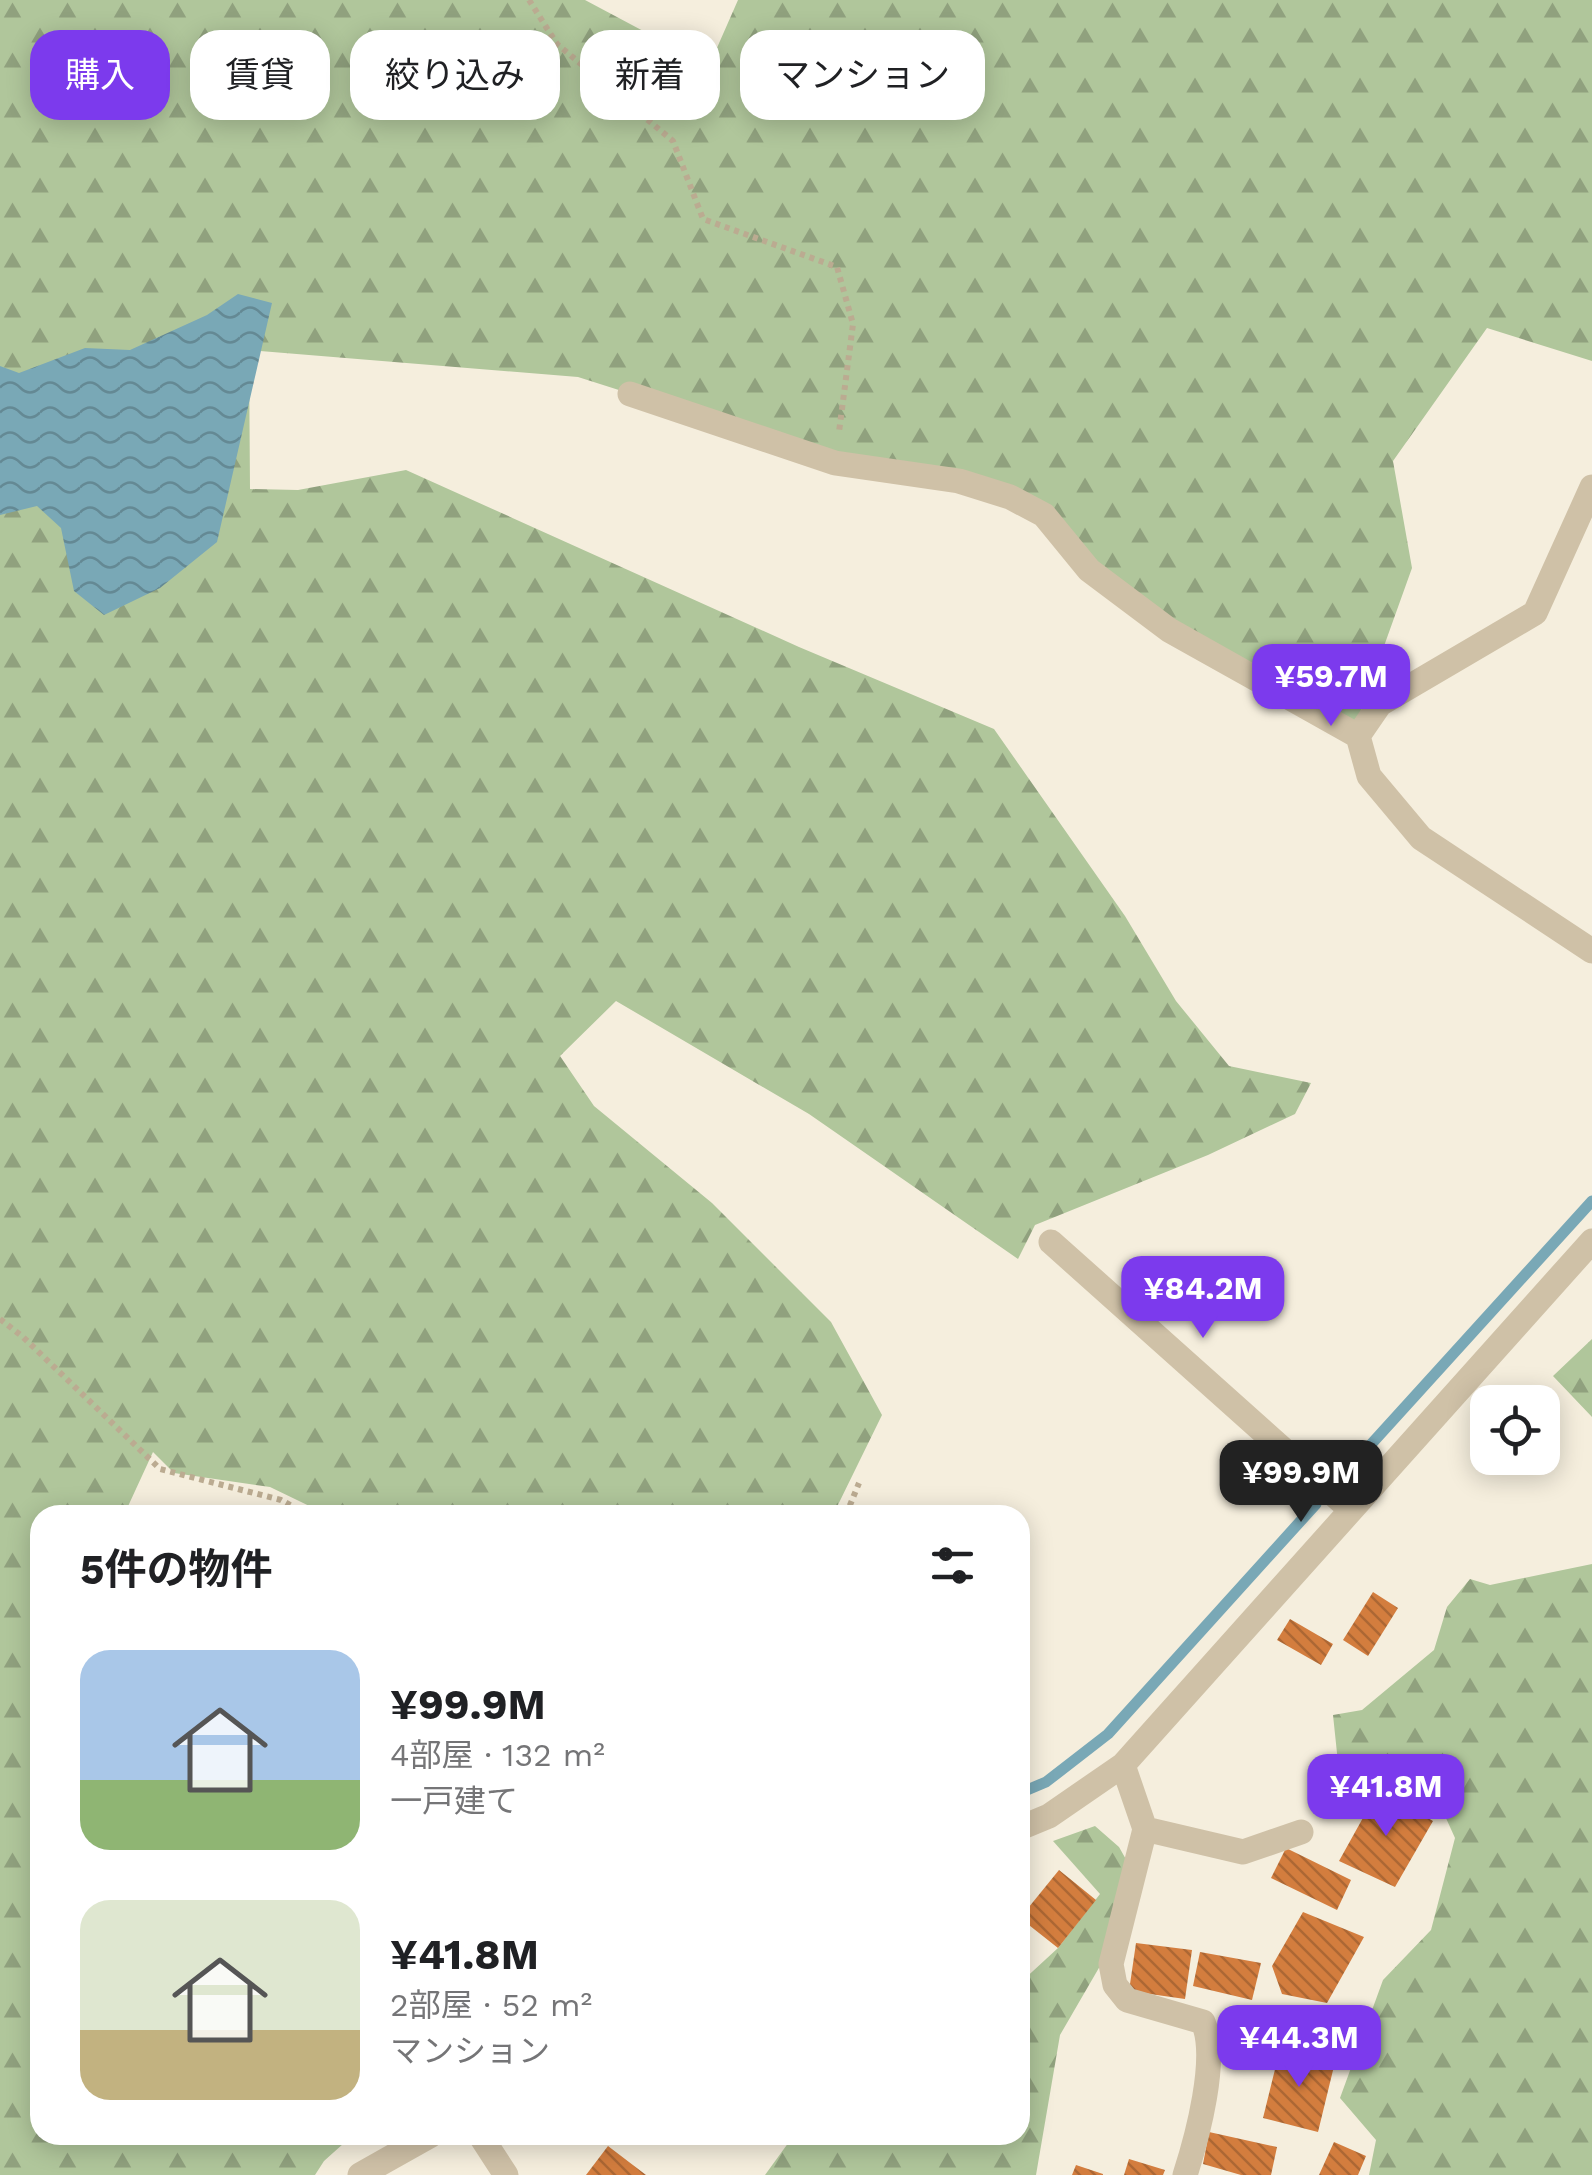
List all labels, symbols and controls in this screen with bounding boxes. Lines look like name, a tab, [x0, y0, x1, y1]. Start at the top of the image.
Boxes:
chip: 購入	[30, 30, 170, 120]
chip: 賃貸	[190, 30, 330, 120]
chip: 絞り込み	[350, 30, 560, 120]
chip: 新着	[580, 30, 720, 120]
chip: マンション	[740, 30, 985, 120]
pin: ¥59.7M	[1250, 644, 1412, 729]
text: ¥59.7M	[1274, 657, 1388, 695]
pin: ¥84.2M	[1122, 1256, 1284, 1341]
text: ¥84.2M	[1143, 1269, 1263, 1307]
map controls	[1470, 1385, 1560, 1475]
button: locate	[1470, 1385, 1560, 1475]
pin: ¥99.9M	[1220, 1440, 1382, 1525]
text: ¥99.9M	[1242, 1453, 1360, 1491]
icon: filters	[925, 1538, 980, 1593]
text: 5件の物件	[80, 1545, 273, 1594]
text: ¥99.9M	[390, 1680, 546, 1729]
icon: home	[160, 1690, 280, 1810]
text: 4部屋 · 132 m²	[390, 1736, 605, 1774]
pin: ¥41.8M	[1305, 1754, 1467, 1839]
text: ¥41.8M	[1329, 1767, 1443, 1805]
text: 一戸建て	[390, 1782, 518, 1820]
text: ¥41.8M	[390, 1930, 539, 1979]
icon: home	[160, 1940, 280, 2060]
text: 2部屋 · 52 m²	[390, 1986, 592, 2024]
pin: ¥44.3M	[1218, 2005, 1380, 2090]
text: ¥44.3M	[1239, 2018, 1359, 2056]
text: マンション	[390, 2032, 550, 2070]

